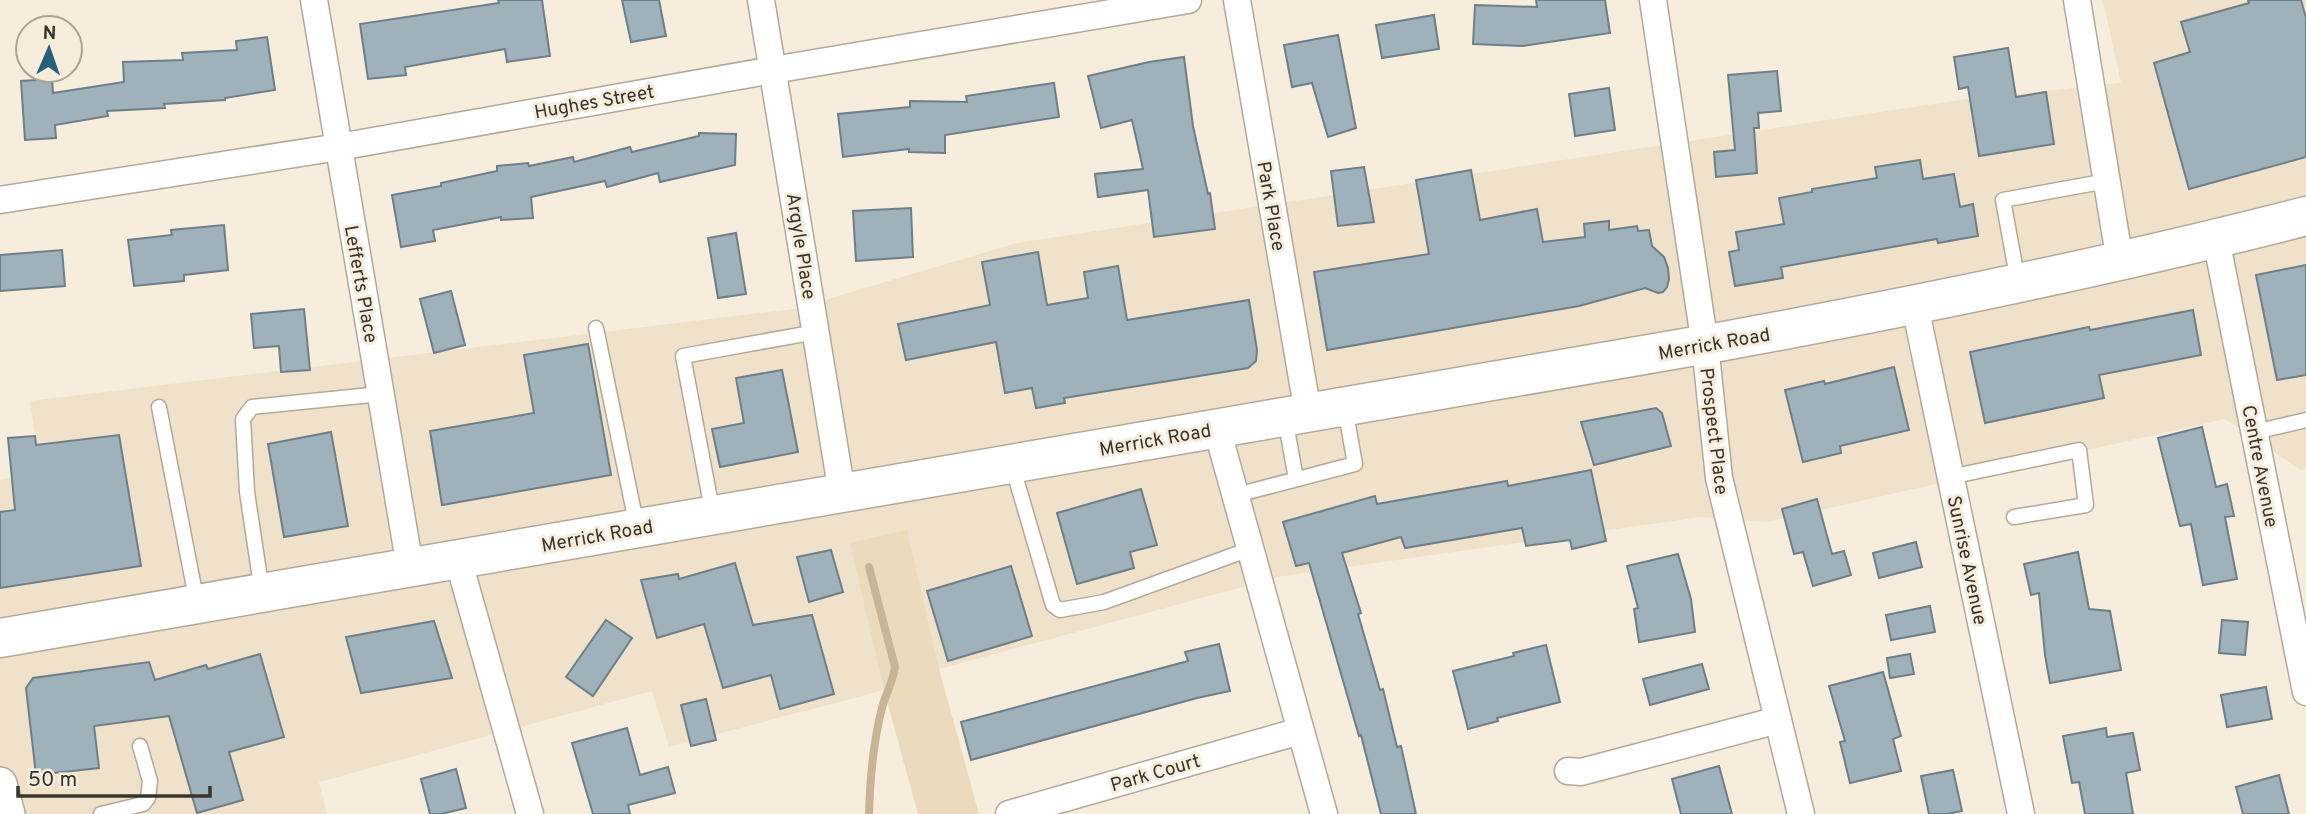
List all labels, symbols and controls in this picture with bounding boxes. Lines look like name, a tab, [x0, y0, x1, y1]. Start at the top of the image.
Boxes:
north arrow	[14, 14, 84, 84]
text: N	[42, 22, 57, 46]
street label: Hughes Street	[533, 81, 656, 125]
street label: Park Place	[1250, 160, 1290, 253]
street label: Argyle Place	[780, 191, 820, 301]
street label: Lefferts Place	[338, 224, 382, 345]
street label: Merrick Road	[1657, 323, 1772, 367]
street label: Prospect Place	[1693, 366, 1733, 496]
street label: Centre Avenue	[2235, 403, 2283, 530]
street label: Merrick Road	[1098, 419, 1213, 463]
street label: Sunrise Avenue	[1941, 494, 1991, 627]
street label: Merrick Road	[540, 515, 655, 559]
street label: Park Court	[1108, 750, 1203, 798]
scale bar	[18, 754, 210, 798]
text: 50 m	[28, 767, 77, 794]

